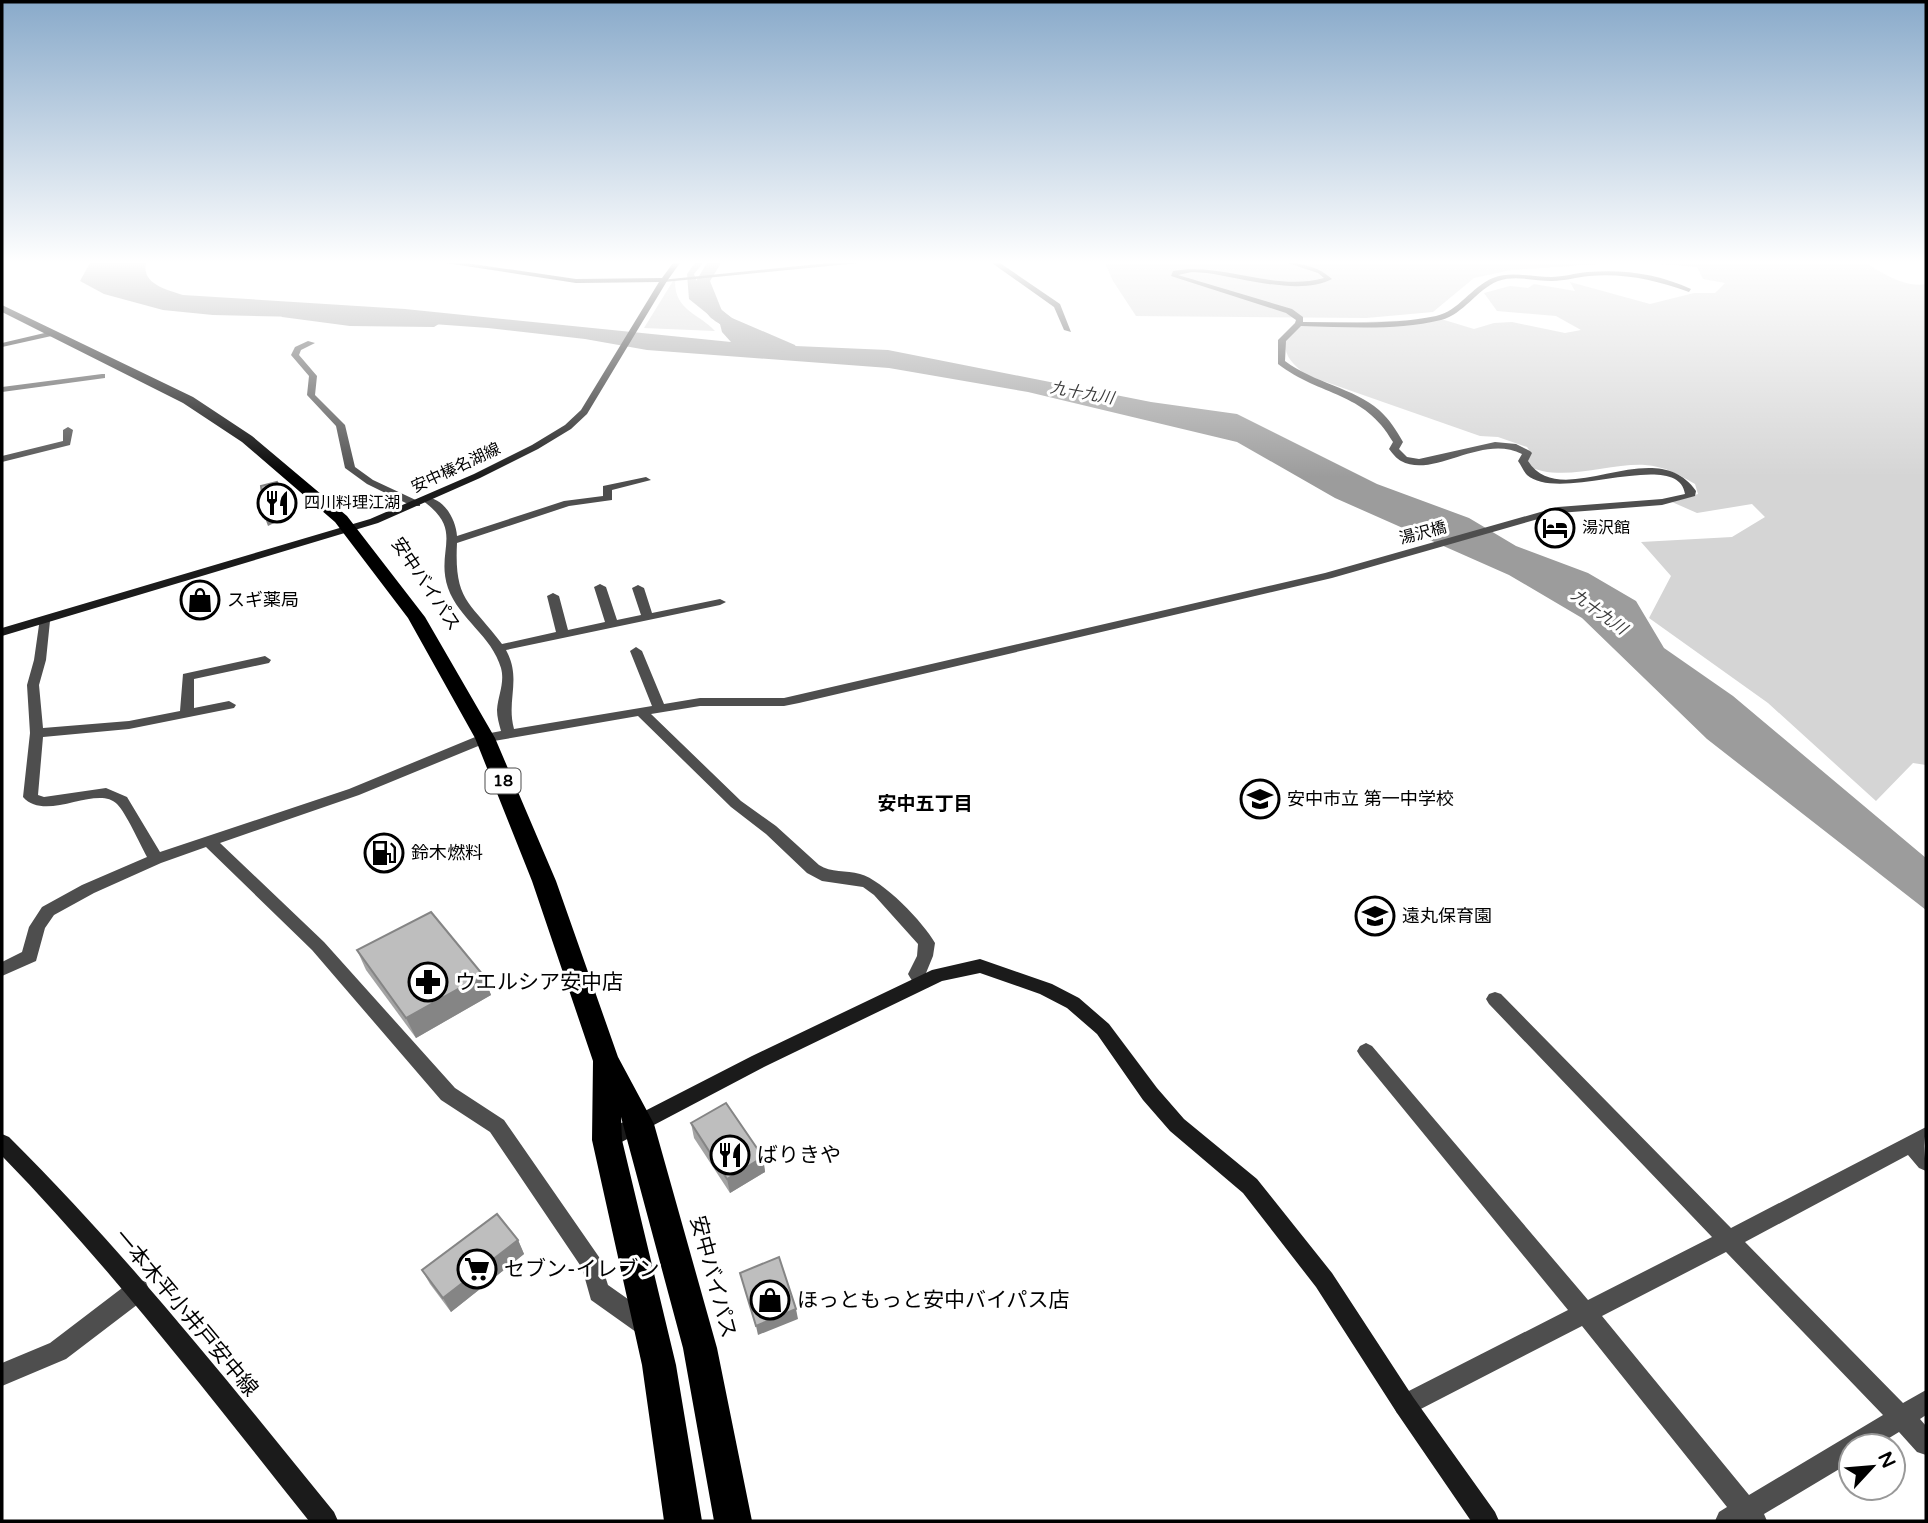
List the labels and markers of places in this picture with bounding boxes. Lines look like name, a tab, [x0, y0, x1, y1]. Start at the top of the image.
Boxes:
restaurant icon: 四川料理江湖	[256, 482, 298, 524]
place label: 四川料理江湖	[304, 493, 400, 513]
hotel icon: 湯沢館	[1534, 507, 1576, 549]
place label: 湯沢館	[1582, 518, 1630, 538]
shop icon: スギ薬局	[179, 579, 221, 621]
place label: スギ薬局	[227, 589, 299, 611]
school or university icon: 安中市立 第一中学校	[1239, 778, 1281, 820]
place label: 安中市立 第一中学校	[1287, 788, 1454, 810]
fuel station icon: 鈴木燃料	[363, 832, 405, 874]
place label: 鈴木燃料	[411, 842, 483, 864]
school or university icon: 遠丸保育園	[1354, 895, 1396, 937]
place label: 遠丸保育園	[1402, 905, 1492, 927]
pharmacy icon: ウエルシア安中店	[407, 961, 449, 1003]
place label: ウエルシア安中店	[455, 970, 623, 995]
restaurant icon: ばりきや	[709, 1134, 751, 1176]
place label: ばりきや	[757, 1143, 841, 1168]
supermarket icon: セブン-イレブン	[456, 1248, 498, 1290]
place label: セブン-イレブン	[504, 1257, 660, 1282]
shop icon: ほっともっと安中バイパス店	[749, 1279, 791, 1321]
place label: ほっともっと安中バイパス店	[797, 1288, 1070, 1313]

